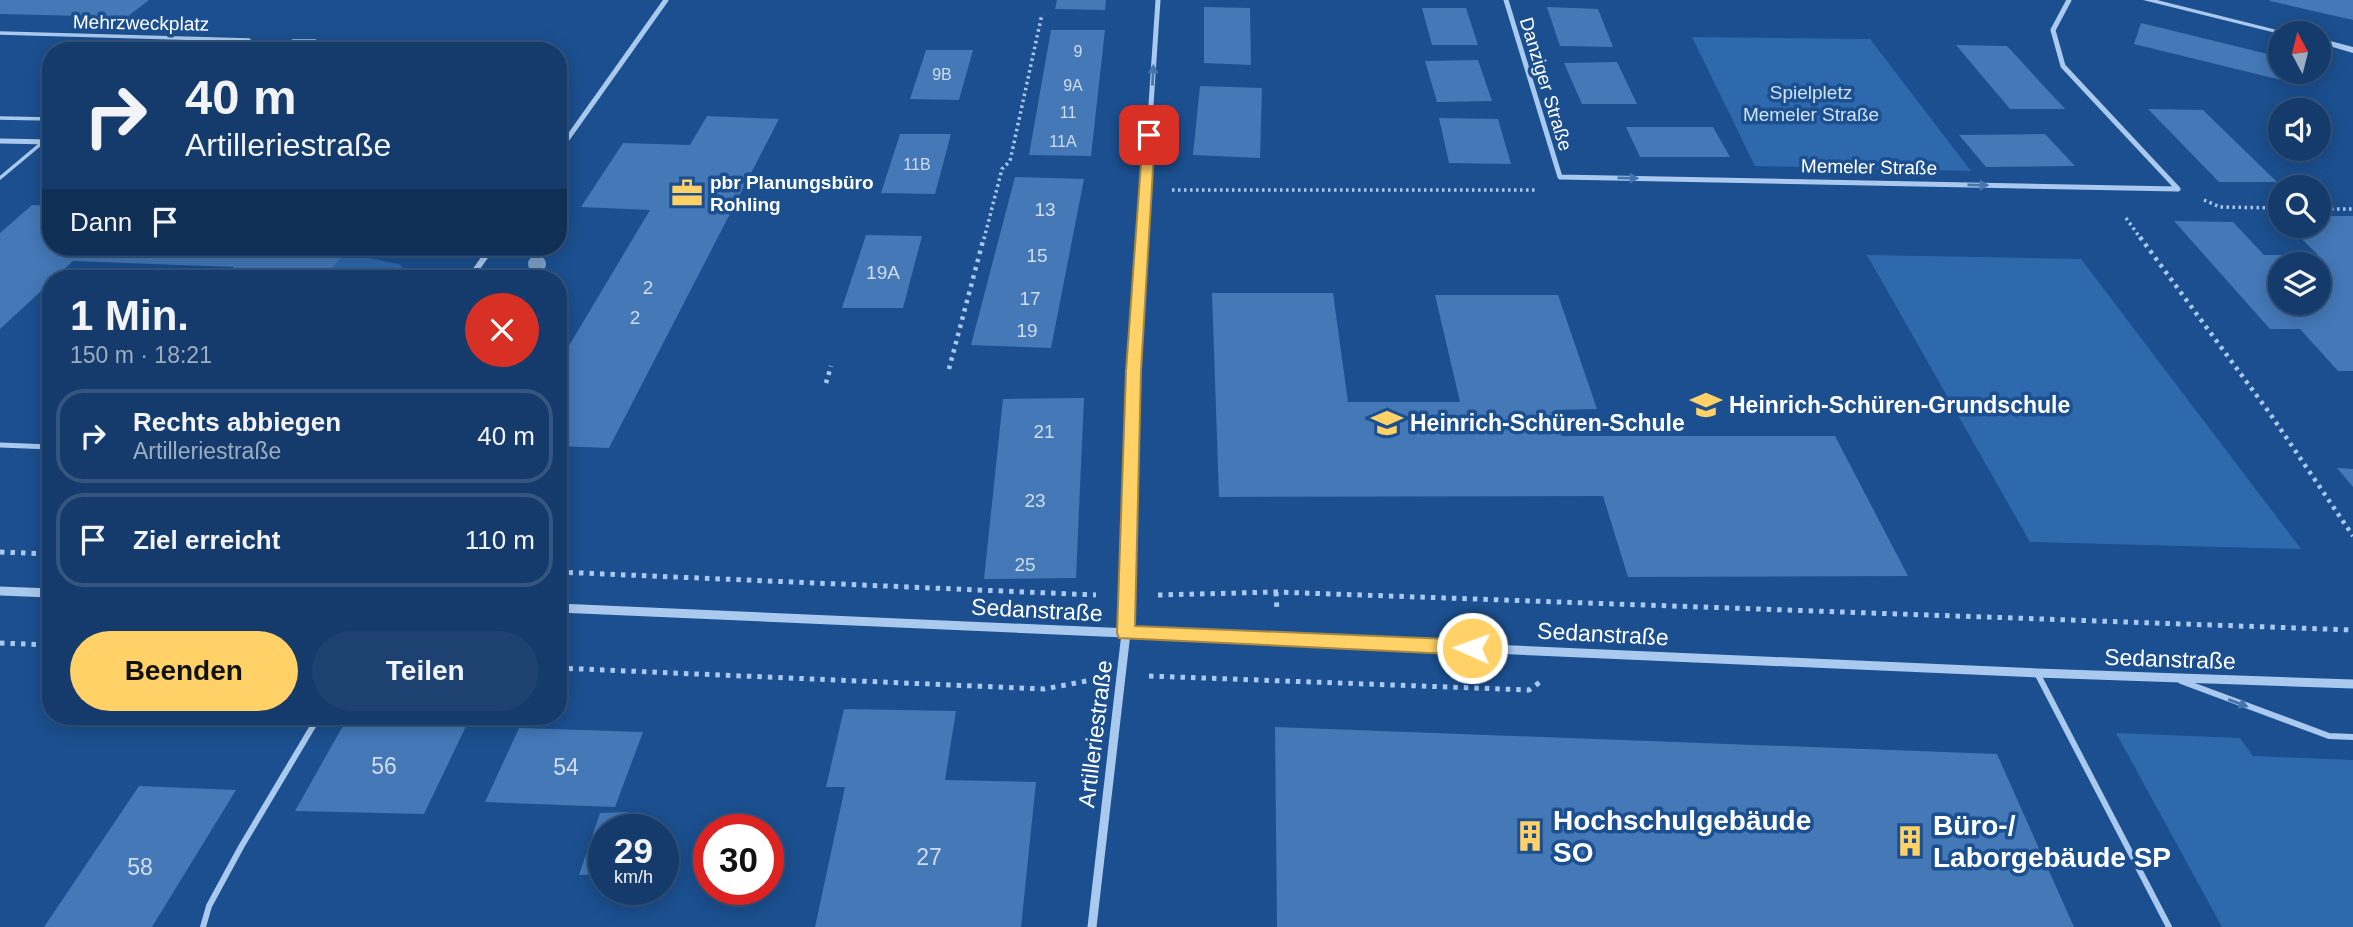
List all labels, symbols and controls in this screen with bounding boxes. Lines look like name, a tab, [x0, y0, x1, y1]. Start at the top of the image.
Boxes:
street label: Mehrzweckplatz	[73, 11, 209, 35]
street label: Danziger Straße	[1516, 15, 1576, 153]
north arrow	[2268, 21, 2331, 84]
map controls	[2268, 21, 2331, 315]
house number: 9	[1074, 43, 1083, 60]
one-way arrow	[1148, 64, 1159, 86]
house number: 9B	[932, 66, 952, 83]
icon: right	[70, 70, 161, 161]
text: 40 m	[185, 70, 297, 124]
house number: 9A	[1063, 77, 1083, 94]
park label: Spielpletz Memeler Straße	[1743, 82, 1879, 125]
button: sound	[2268, 98, 2331, 161]
house number: 11	[1060, 104, 1076, 121]
pin	[1119, 105, 1179, 165]
icon: arrive	[1130, 116, 1168, 154]
text: Artilleriestraße	[185, 127, 391, 163]
house number: 11A	[1049, 133, 1077, 150]
street label: Memeler Straße	[1801, 155, 1937, 179]
house number: 11B	[903, 156, 931, 173]
place label: pbr Planungsbüro Rohling	[710, 172, 874, 215]
one-way arrow	[1617, 172, 1639, 184]
button: search	[2268, 175, 2331, 238]
office icon: pbr Planungsbüro Rohling	[670, 176, 704, 210]
one-way arrow	[1967, 179, 1989, 190]
house number: 13	[1034, 199, 1056, 220]
icon: arrive	[146, 203, 184, 241]
text: Dann	[70, 207, 132, 237]
house number: 15	[1026, 245, 1048, 266]
button: layers	[2268, 252, 2331, 315]
house number: 19A	[866, 262, 900, 283]
house number: 2	[643, 277, 653, 298]
house number: 17	[1019, 288, 1041, 309]
text: 1 Min.	[70, 292, 189, 339]
button: close	[465, 293, 539, 367]
house number: 2	[630, 307, 640, 328]
house number: 19	[1016, 320, 1038, 341]
text: 150 m · 18:21	[70, 342, 212, 368]
school or university icon: Heinrich-Schüren-Grundschule	[1689, 388, 1723, 422]
place label: Heinrich-Schüren-Grundschule	[1729, 392, 2070, 418]
school or university icon: Heinrich-Schüren-Schule	[1370, 406, 1404, 440]
text: Rechts abbiegen	[133, 407, 341, 437]
place label: Heinrich-Schüren-Schule	[1410, 410, 1685, 436]
icon: right	[74, 417, 112, 455]
text: 40 m	[477, 421, 535, 451]
house number: 21	[1033, 421, 1055, 442]
text: Artilleriestraße	[133, 438, 281, 464]
house number: 23	[1024, 490, 1046, 511]
icon: arrive	[74, 521, 112, 559]
text: Ziel erreicht	[133, 525, 280, 555]
text: 110 m	[465, 525, 535, 555]
house number: 25	[1014, 554, 1036, 575]
street label: Sedanstraße	[971, 594, 1103, 626]
position arrow	[1435, 611, 1509, 685]
street label: Sedanstraße	[1537, 618, 1669, 650]
button: Beenden	[70, 631, 298, 711]
button: Teilen	[312, 631, 539, 711]
street label: Sedanstraße	[2104, 644, 2236, 674]
street label: Artilleriestraße	[1073, 659, 1117, 809]
one-way arrow	[2228, 697, 2249, 708]
house number: 56	[371, 753, 397, 779]
house number: 54	[553, 754, 579, 780]
place label: Hochschulgebäude SO	[1553, 805, 1811, 868]
place label: Büro-/ Laborgebäude SP	[1933, 810, 2171, 873]
speed limit sign: 30	[693, 814, 784, 905]
building icon: Hochschulgebäude SO	[1513, 819, 1547, 853]
building icon: Büro-/ Laborgebäude SP	[1893, 824, 1927, 858]
text: 29	[614, 831, 653, 870]
house number: 27	[916, 844, 942, 870]
house number: 58	[127, 854, 153, 880]
text: km/h	[614, 867, 653, 887]

